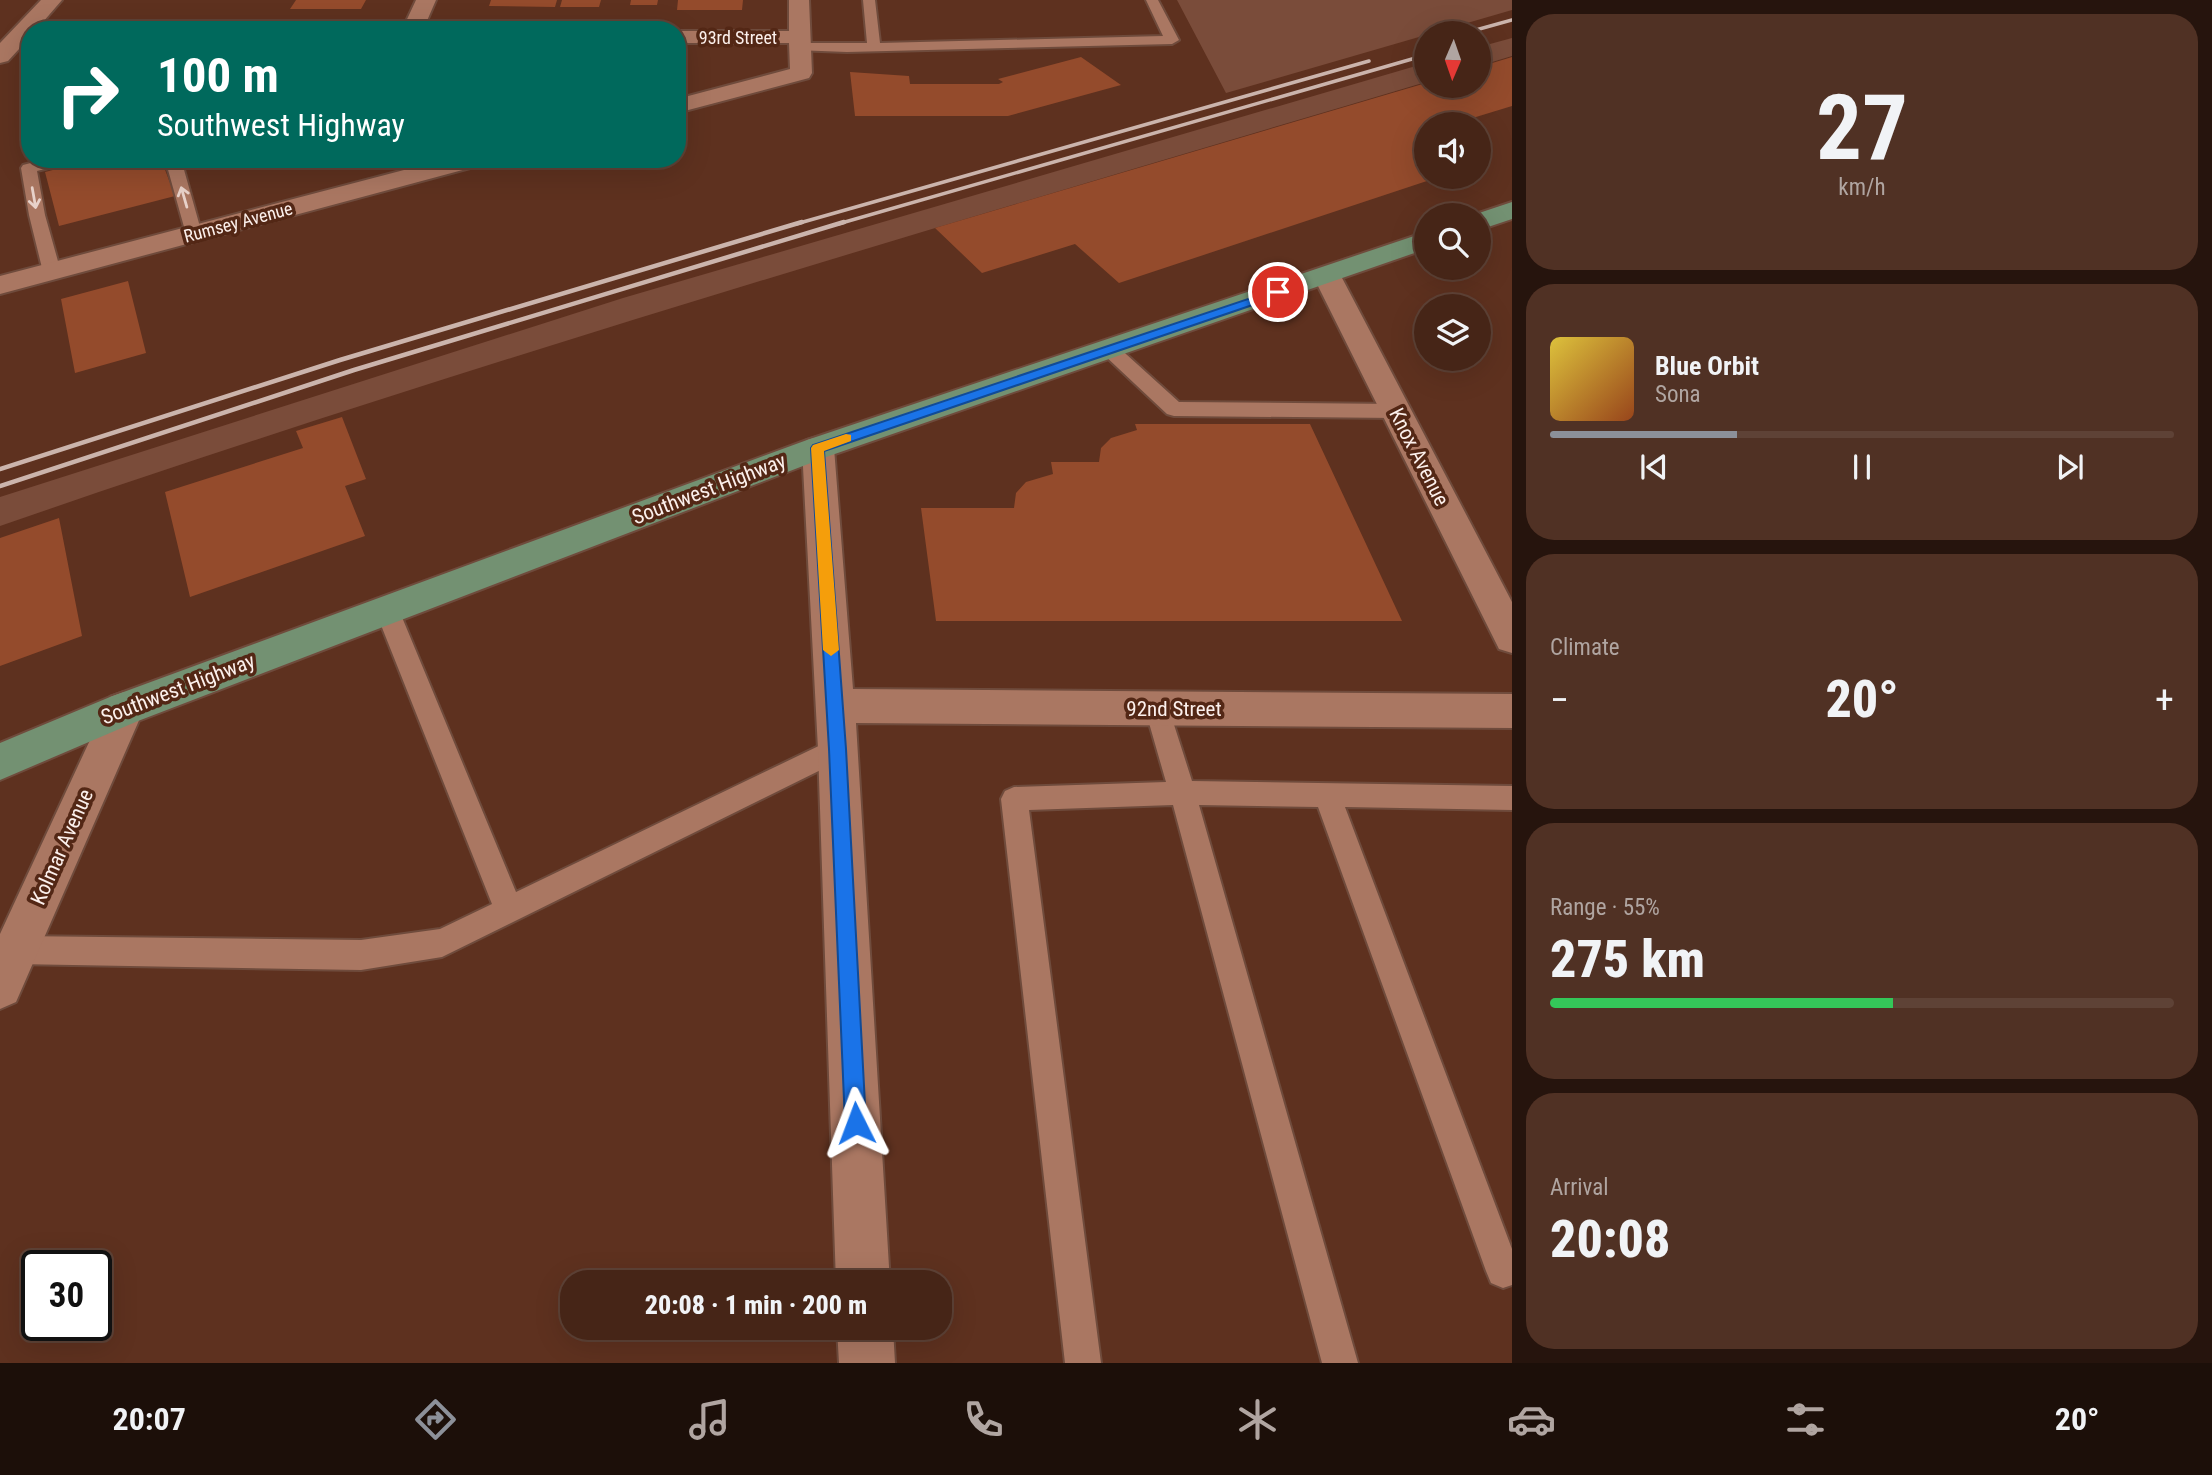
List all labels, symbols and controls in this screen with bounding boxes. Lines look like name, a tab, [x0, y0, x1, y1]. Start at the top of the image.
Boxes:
north arrow	[1414, 21, 1491, 98]
map controls	[1414, 21, 1491, 371]
street label: 93rd Street	[699, 27, 777, 48]
text: 100 m	[157, 47, 279, 104]
icon: right	[42, 49, 133, 140]
text: 27	[1816, 75, 1908, 181]
text: Southwest Highway	[157, 106, 405, 144]
button: sound	[1414, 112, 1491, 189]
text: km/h	[1838, 174, 1886, 201]
one-way arrow	[28, 186, 41, 209]
one-way arrow	[176, 186, 189, 208]
street label: Rumsey Avenue	[181, 197, 295, 247]
button: search	[1414, 203, 1491, 280]
pin	[1248, 262, 1308, 322]
icon: arrive	[1259, 273, 1297, 311]
button: layers	[1414, 294, 1491, 371]
text: Blue Orbit	[1655, 351, 1759, 381]
text: Sona	[1655, 381, 1701, 408]
street label: Knox Avenue	[1384, 404, 1454, 510]
icon: previous	[1635, 448, 1673, 486]
icon: pause	[1843, 448, 1881, 486]
icon: next	[2051, 448, 2089, 486]
street label: Southwest Highway	[629, 449, 789, 529]
text: Climate	[1550, 634, 1620, 661]
street label: Southwest Highway	[98, 649, 258, 729]
text: 20°	[1825, 669, 1899, 730]
text: −	[1550, 678, 1569, 722]
text: +	[2155, 678, 2174, 722]
street label: 92nd Street	[1126, 697, 1222, 721]
street label: Kolmar Avenue	[26, 785, 98, 909]
text: Range · 55%	[1550, 894, 1660, 921]
text: 275 km	[1550, 929, 1705, 990]
position arrow	[819, 1086, 893, 1160]
text: Arrival	[1550, 1174, 1609, 1201]
text: 20:08	[1550, 1209, 1670, 1270]
speed limit sign: 30	[21, 1250, 112, 1341]
text: 20:08 · 1 min · 200 m	[645, 1290, 867, 1320]
icon: directions	[411, 1395, 460, 1444]
icon: music	[685, 1395, 734, 1444]
icon: phone	[959, 1395, 1008, 1444]
icon: climate	[1233, 1395, 1282, 1444]
icon: car	[1507, 1395, 1556, 1444]
icon: filters	[1781, 1395, 1830, 1444]
text: 20:07	[112, 1400, 186, 1438]
text: 20°	[2055, 1400, 2099, 1438]

